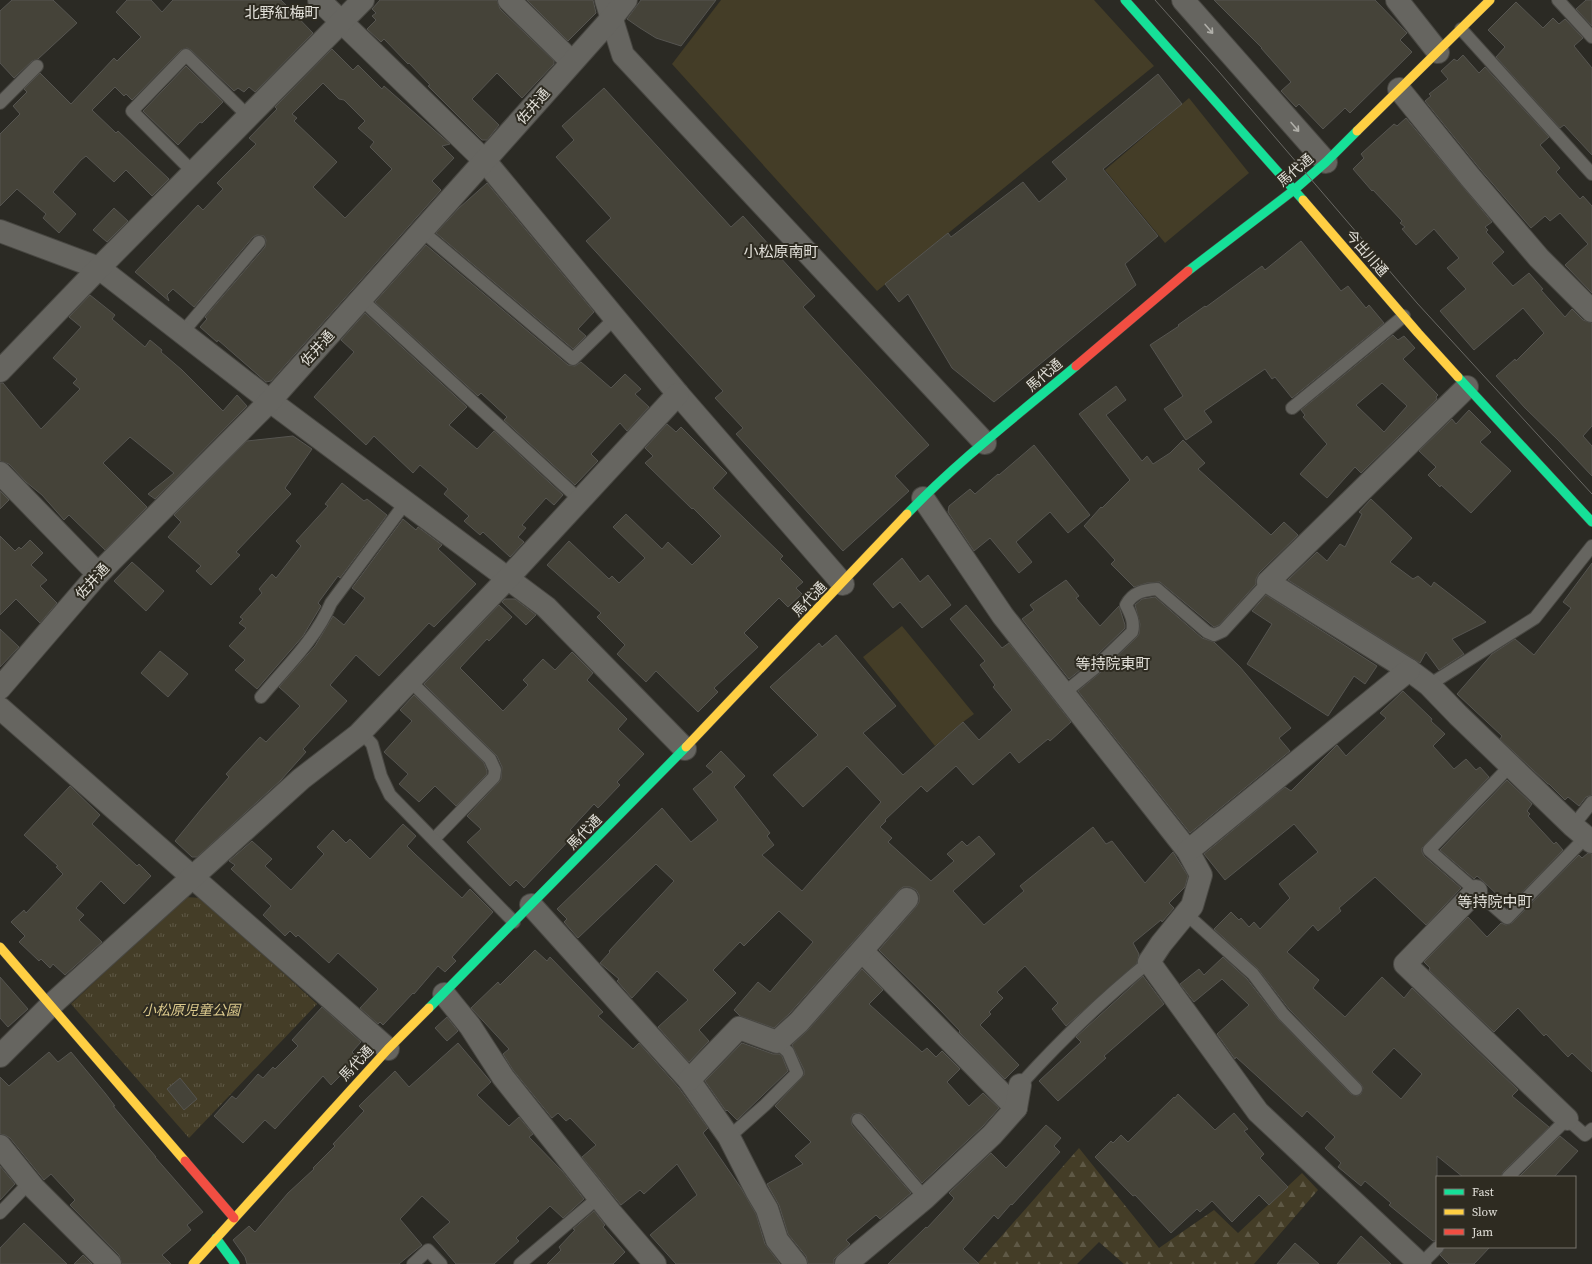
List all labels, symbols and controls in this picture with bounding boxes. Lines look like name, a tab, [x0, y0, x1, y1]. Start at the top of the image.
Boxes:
district label: 北野紅梅町	[244, 2, 320, 23]
one-way arrow	[1204, 24, 1213, 35]
street label: 佐井通	[512, 84, 554, 128]
one-way arrow	[1290, 122, 1299, 132]
street label: 馬代通	[1272, 149, 1318, 191]
street label: 今出川通	[1341, 225, 1393, 281]
district label: 小松原南町	[743, 241, 819, 262]
street label: 佐井通	[296, 326, 338, 370]
street label: 馬代通	[1021, 354, 1067, 396]
street label: 佐井通	[71, 559, 113, 603]
street label: 馬代通	[787, 577, 831, 621]
district label: 等持院東町	[1075, 653, 1151, 674]
street label: 馬代通	[562, 810, 606, 854]
district label: 等持院中町	[1457, 891, 1533, 912]
park label: 小松原児童公園	[142, 1000, 242, 1020]
street label: 馬代通	[334, 1041, 378, 1085]
legend	[1436, 1176, 1576, 1248]
text: Fast	[1472, 1184, 1494, 1200]
text: Slow	[1472, 1204, 1498, 1220]
text: Jam	[1471, 1224, 1493, 1240]

